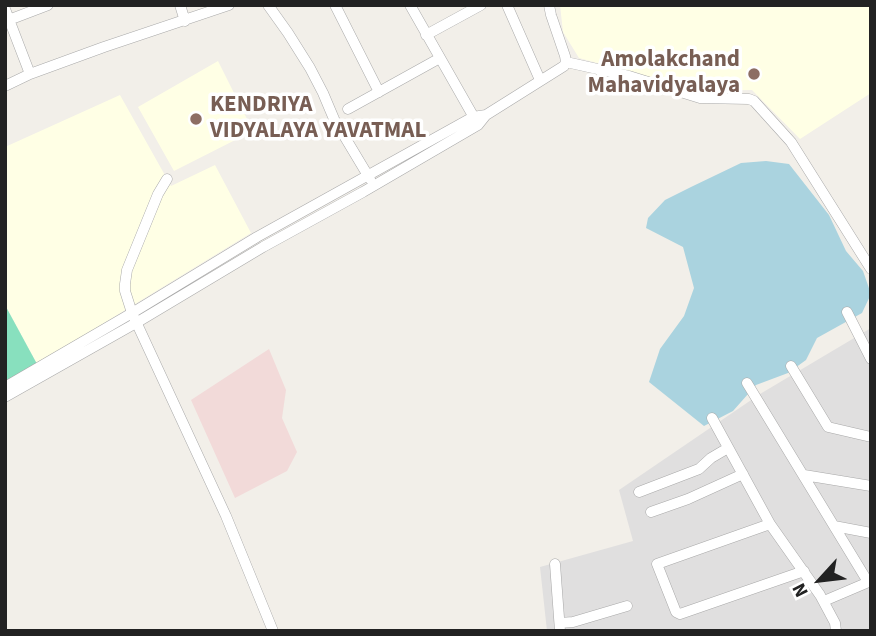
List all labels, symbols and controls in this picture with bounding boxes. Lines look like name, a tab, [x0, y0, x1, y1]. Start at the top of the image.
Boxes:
place label: Amolakchand Mahavidyalaya	[588, 47, 740, 101]
marker: Amolakchand Mahavidyalaya	[746, 66, 762, 82]
place label: KENDRIYA VIDYALAYA YAVATMAL	[210, 92, 426, 146]
marker: KENDRIYA VIDYALAYA YAVATMAL	[188, 111, 204, 127]
north arrow	[785, 545, 855, 615]
text: N	[786, 578, 816, 602]

